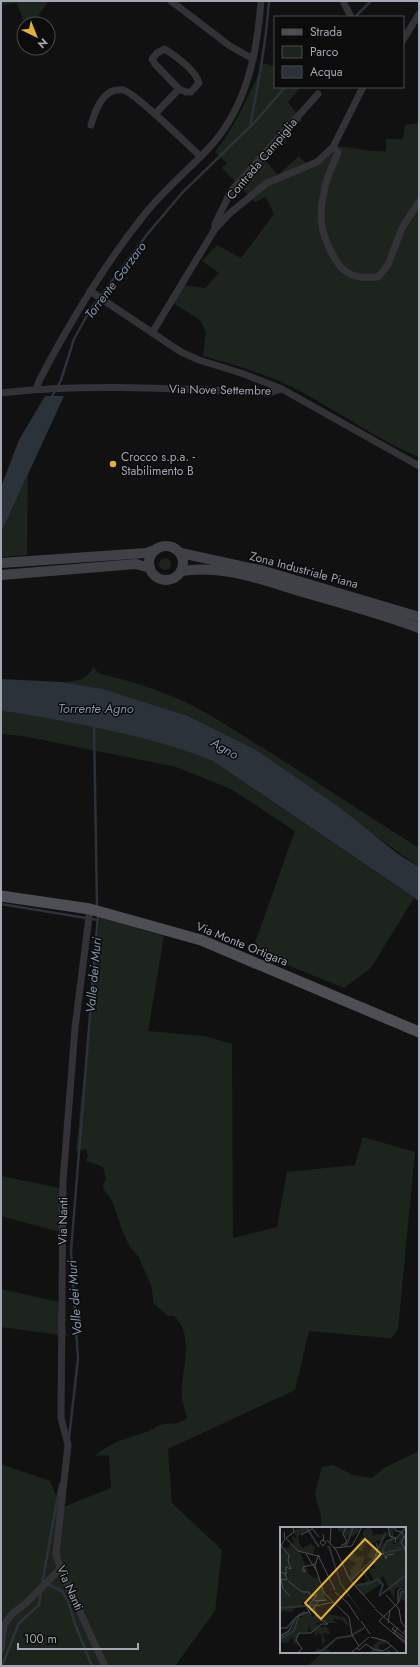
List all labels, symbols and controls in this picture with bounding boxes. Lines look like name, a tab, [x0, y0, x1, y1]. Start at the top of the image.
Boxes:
north arrow	[16, 16, 56, 56]
legend	[274, 16, 404, 88]
text: Strada	[310, 23, 342, 41]
text: N	[34, 34, 51, 52]
text: Parco	[310, 43, 339, 61]
text: Acqua	[310, 63, 343, 81]
street label: Contrada Campiglia	[222, 114, 302, 204]
water label: Torrente Garzaro	[80, 238, 151, 323]
street label: Via Nove Settembre	[169, 380, 271, 400]
place label: Crocco s.p.a. - Stabilimento B	[121, 448, 196, 480]
marker: Crocco s.p.a. - Stabilimento B	[108, 459, 118, 469]
street label: Zona Industriale Piana	[248, 547, 360, 593]
water label: Torrente Agno	[58, 699, 134, 718]
water label: Agno	[207, 732, 242, 764]
street label: Via Monte Ortigara	[193, 917, 291, 971]
water label: Valle dei Muri	[81, 936, 106, 1014]
street label: Via Nanti	[54, 1197, 72, 1245]
water label: Valle dei Muri	[62, 1259, 87, 1336]
inset map	[280, 1527, 406, 1653]
street label: Via Nanti	[52, 1563, 88, 1613]
scale bar	[18, 1625, 138, 1651]
text: 100 m	[24, 1630, 57, 1648]

